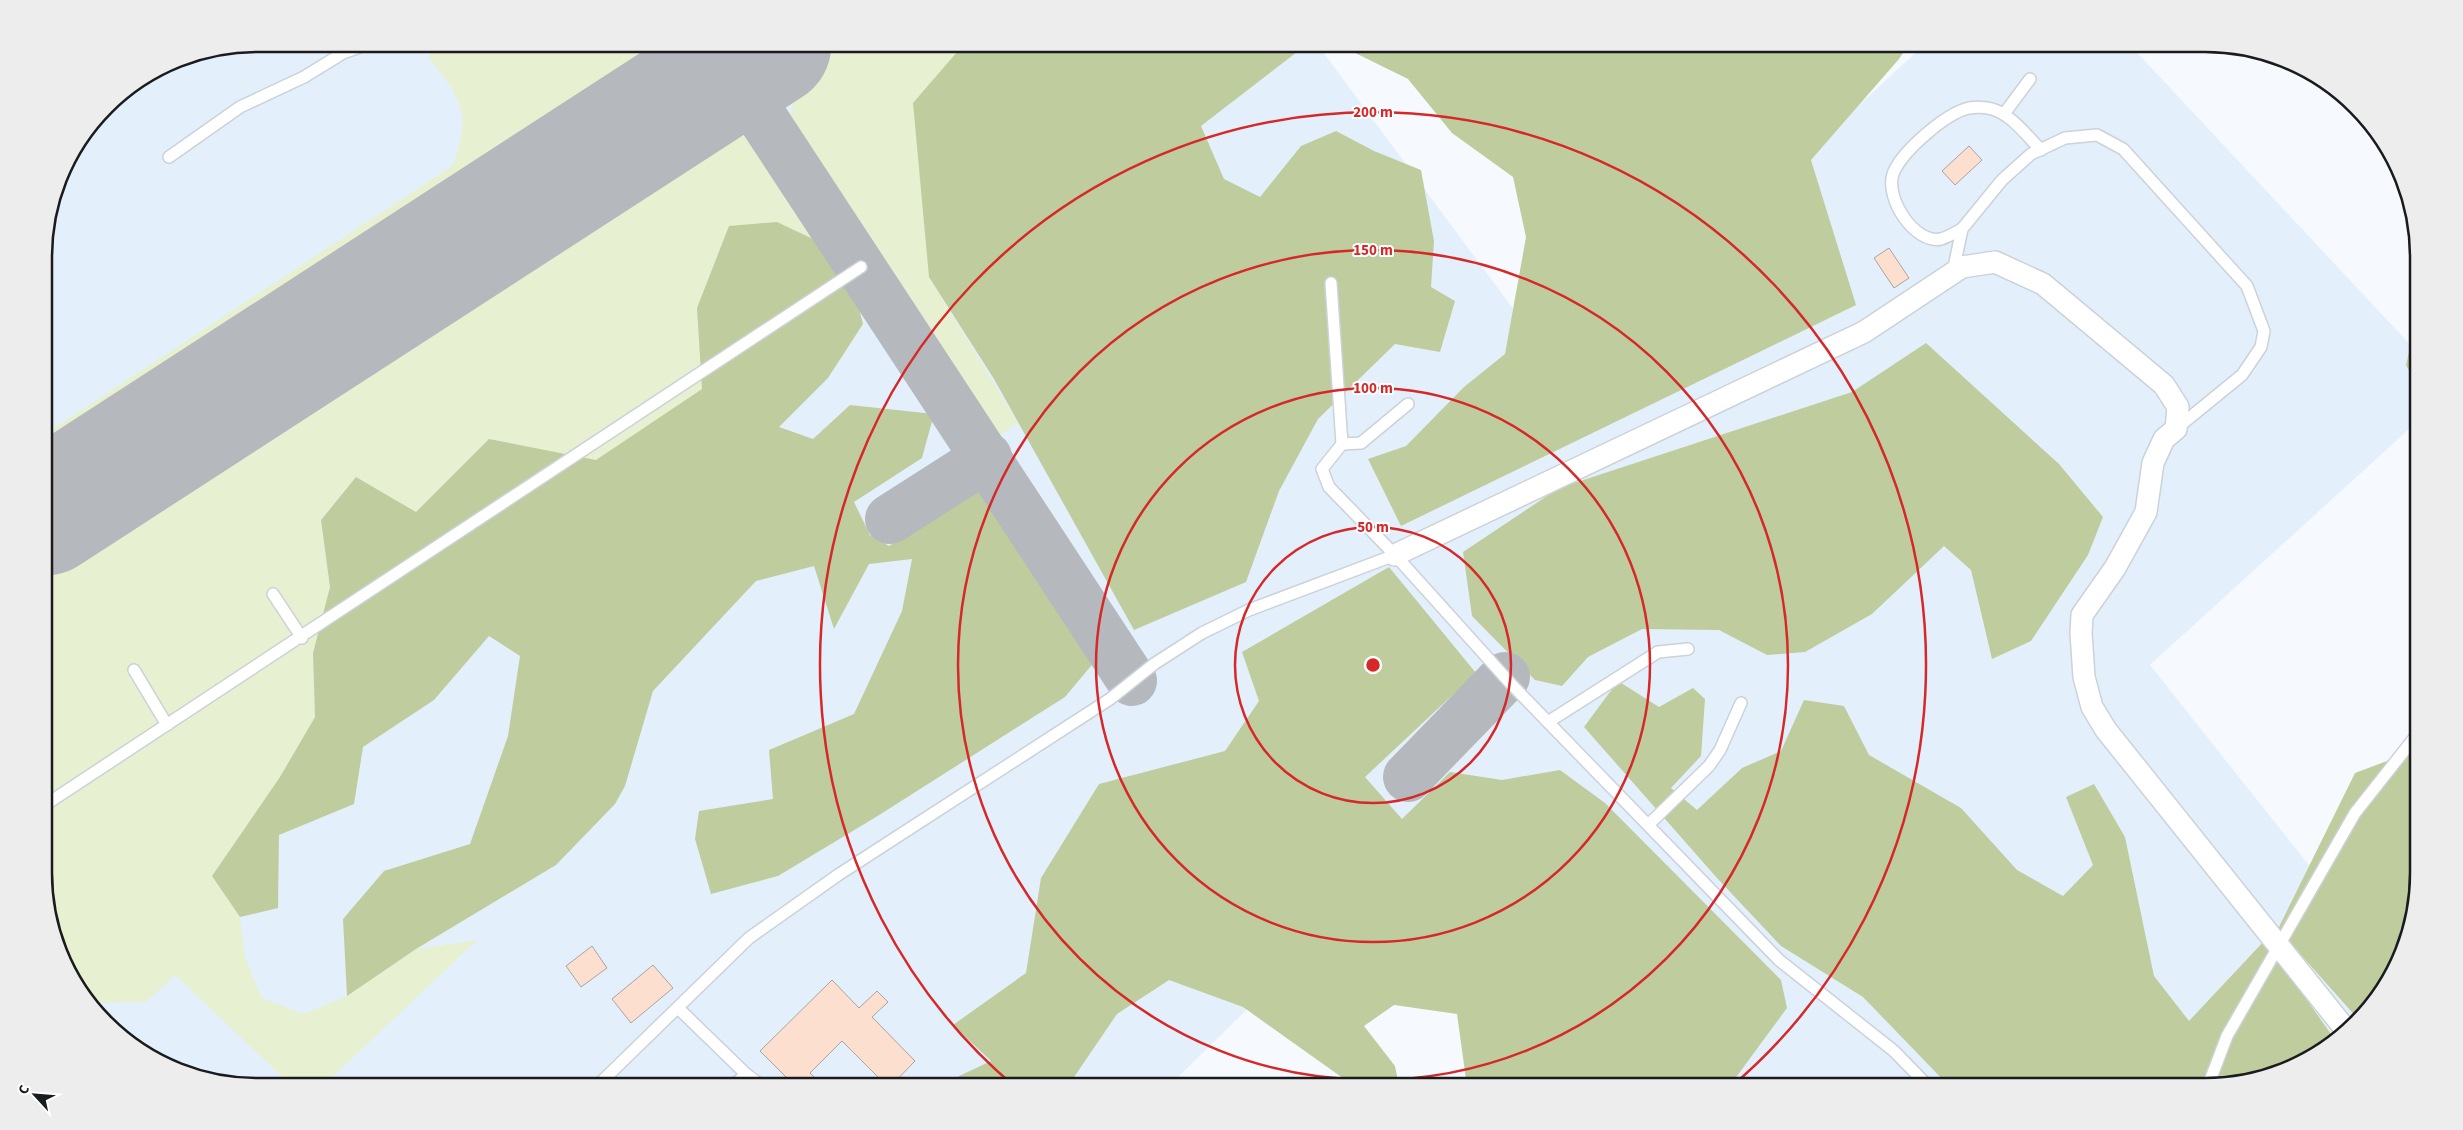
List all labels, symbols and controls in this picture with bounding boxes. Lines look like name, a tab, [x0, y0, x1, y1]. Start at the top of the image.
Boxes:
text: 200 m	[1353, 102, 1393, 123]
text: 150 m	[1353, 240, 1393, 261]
text: 100 m	[1353, 378, 1393, 399]
text: 50 m	[1357, 517, 1389, 538]
centre of rings	[1364, 656, 1382, 674]
north arrow	[10, 1070, 60, 1120]
text: С	[13, 1082, 35, 1098]

